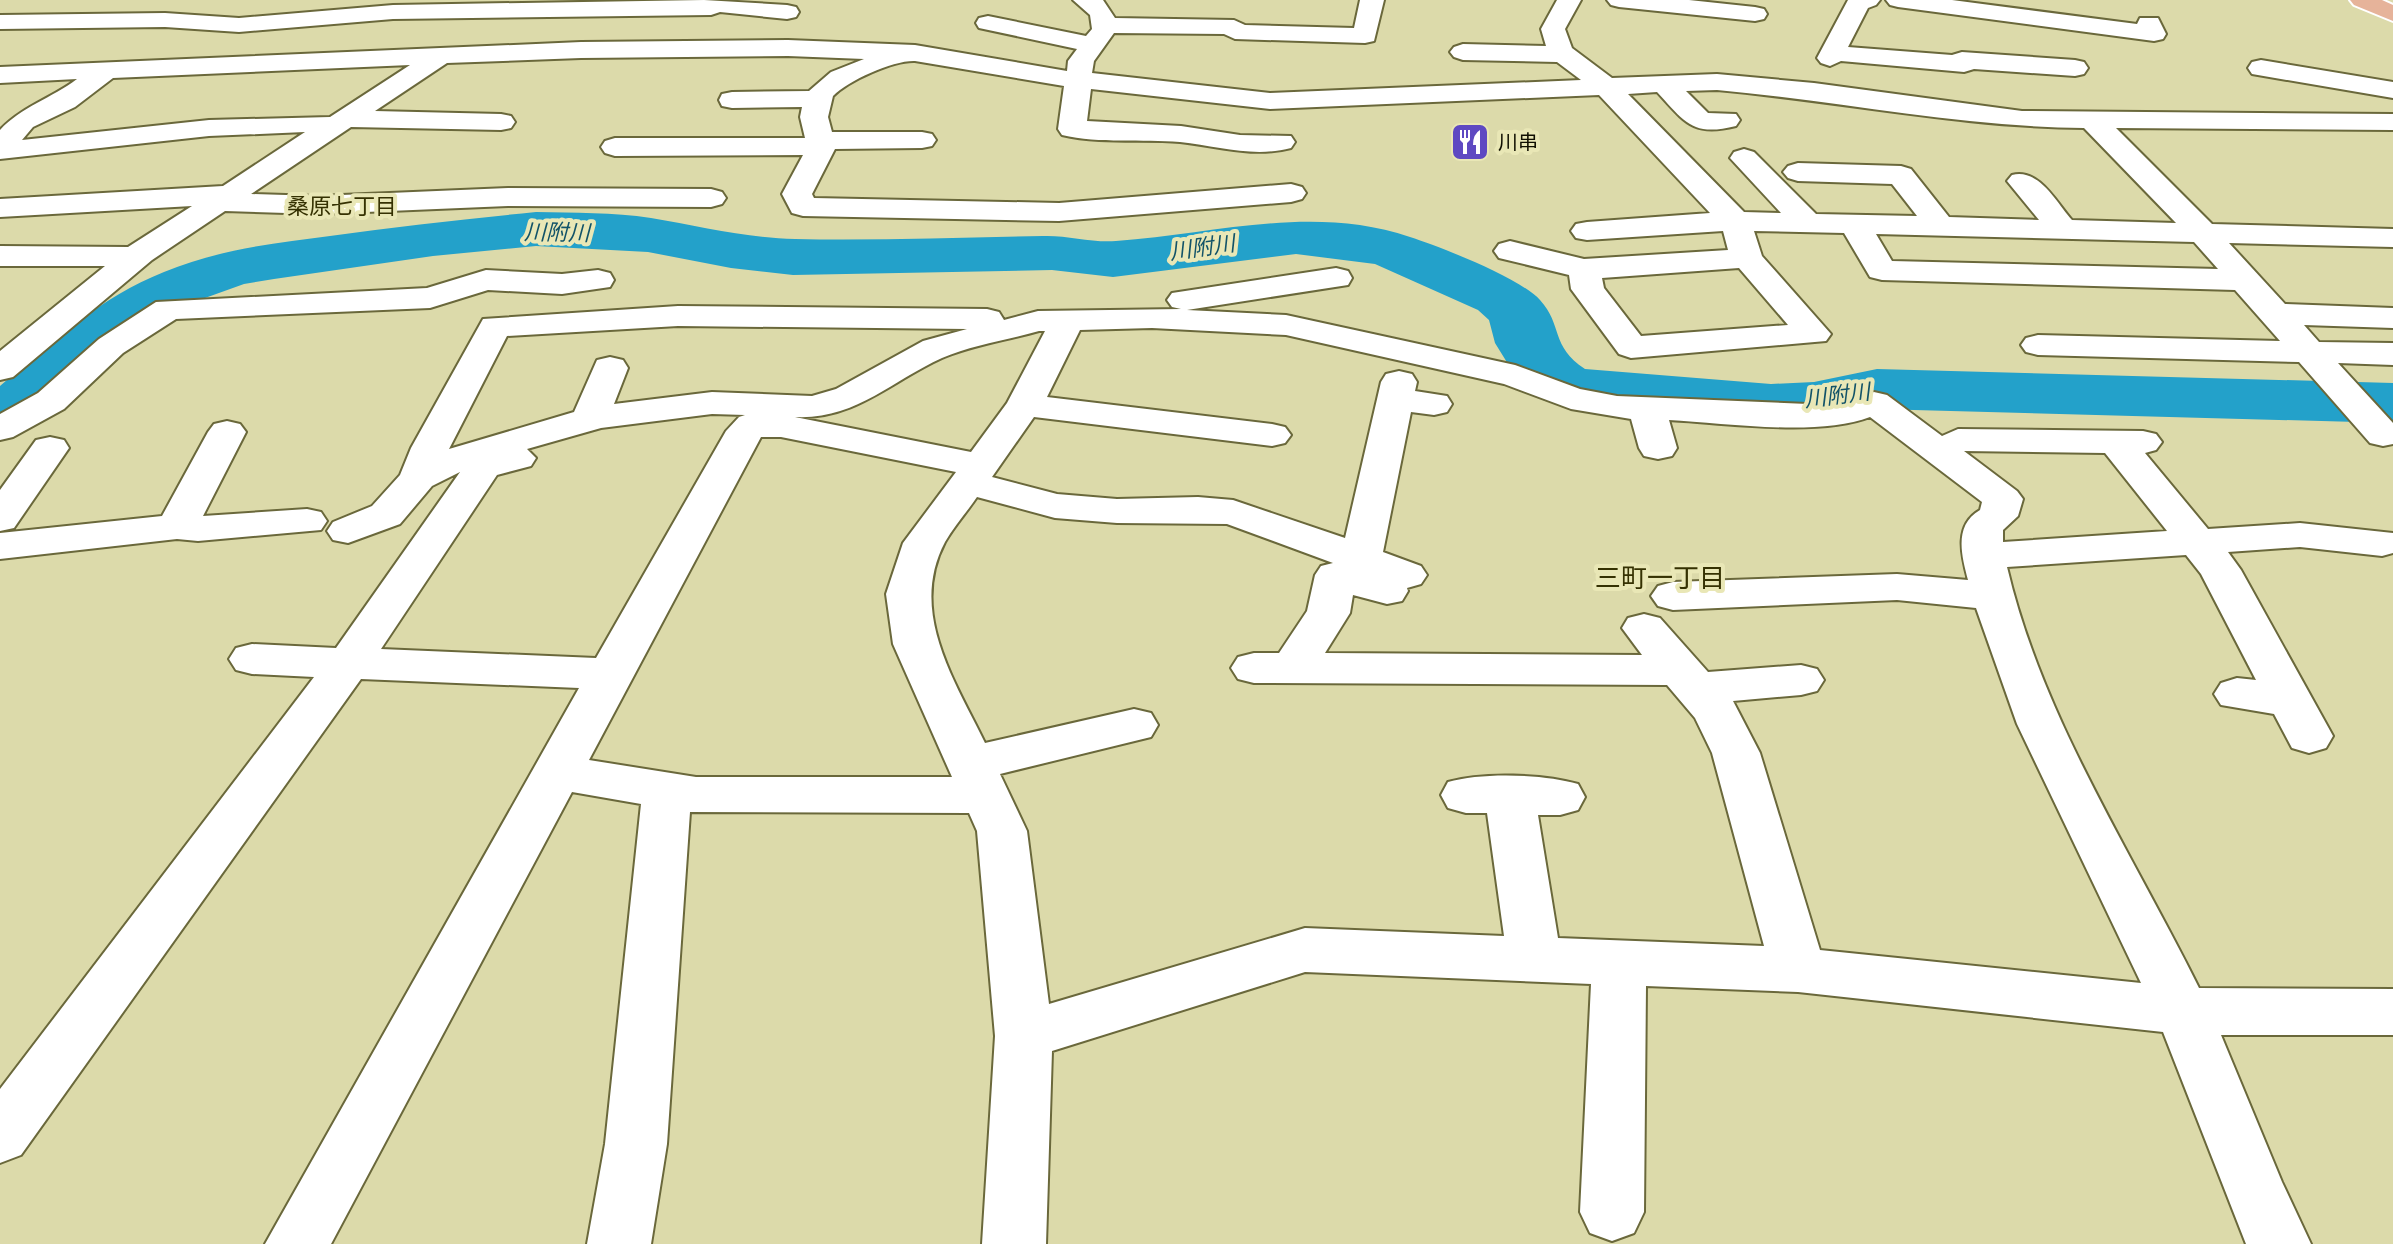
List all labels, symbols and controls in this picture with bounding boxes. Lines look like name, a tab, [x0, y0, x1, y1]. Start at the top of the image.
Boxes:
restaurant icon: 川串	[1449, 121, 1491, 163]
place label: 川串	[1498, 129, 1538, 155]
district label: 桑原七丁目	[287, 192, 397, 220]
water label: 川附川	[524, 217, 592, 247]
water label: 川附川	[1167, 228, 1239, 265]
water label: 川附川	[1803, 377, 1873, 413]
district label: 三町一丁目	[1595, 561, 1725, 595]

